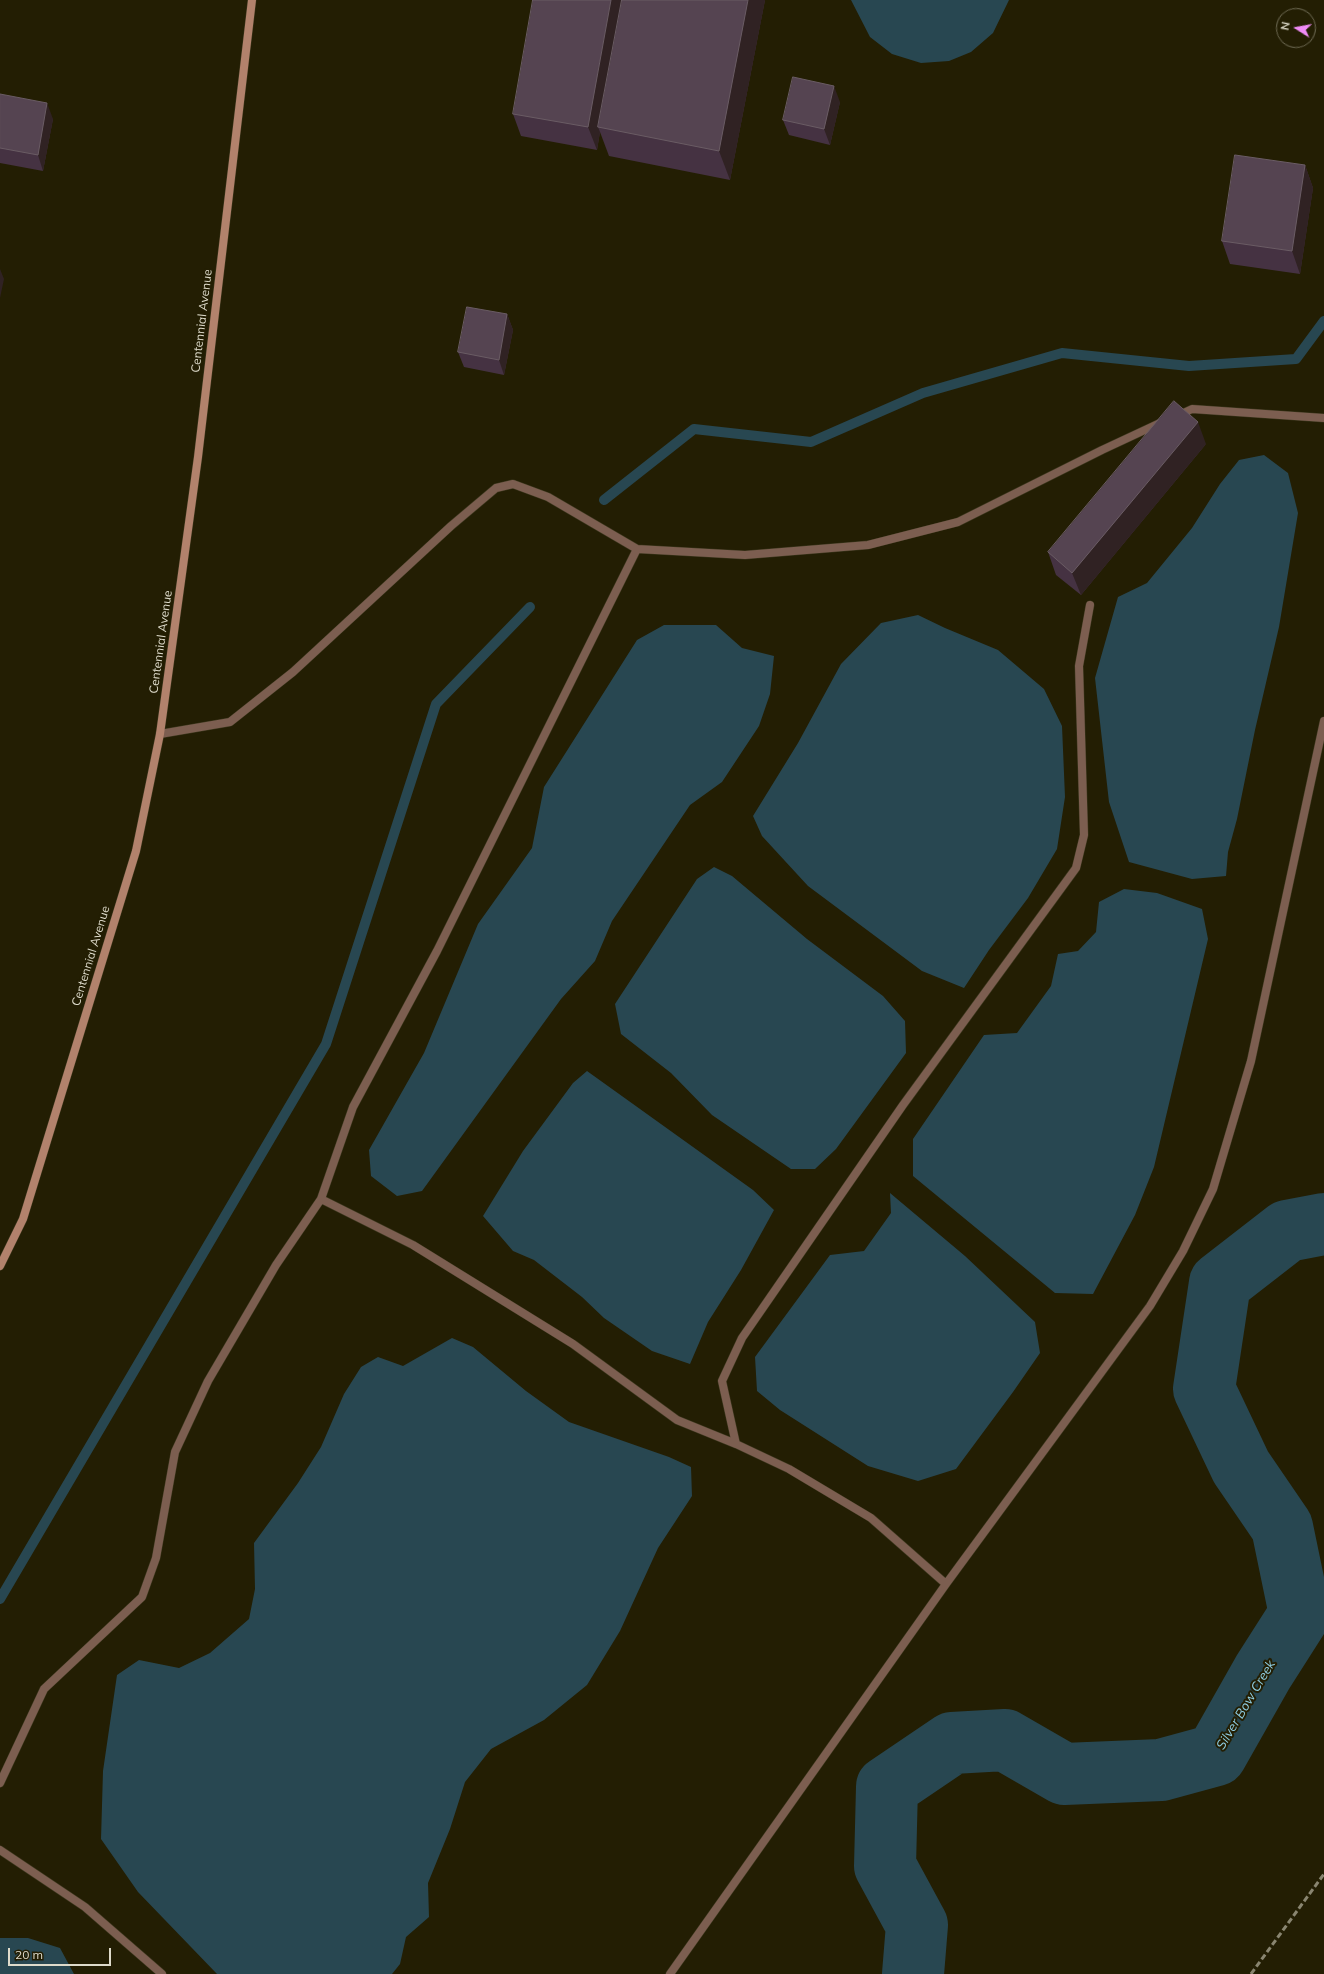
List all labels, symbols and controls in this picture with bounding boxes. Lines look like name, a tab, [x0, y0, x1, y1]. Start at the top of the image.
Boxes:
north arrow	[1276, 8, 1316, 48]
text: N	[1278, 20, 1293, 31]
street label: Centennial Avenue	[189, 269, 215, 373]
street label: Centennial Avenue	[147, 590, 175, 694]
street label: Centennial Avenue	[69, 904, 113, 1008]
water label: Silver Bow Creek	[1213, 1657, 1279, 1753]
scale bar	[10, 1940, 113, 1966]
text: 20 m	[15, 1947, 43, 1962]

